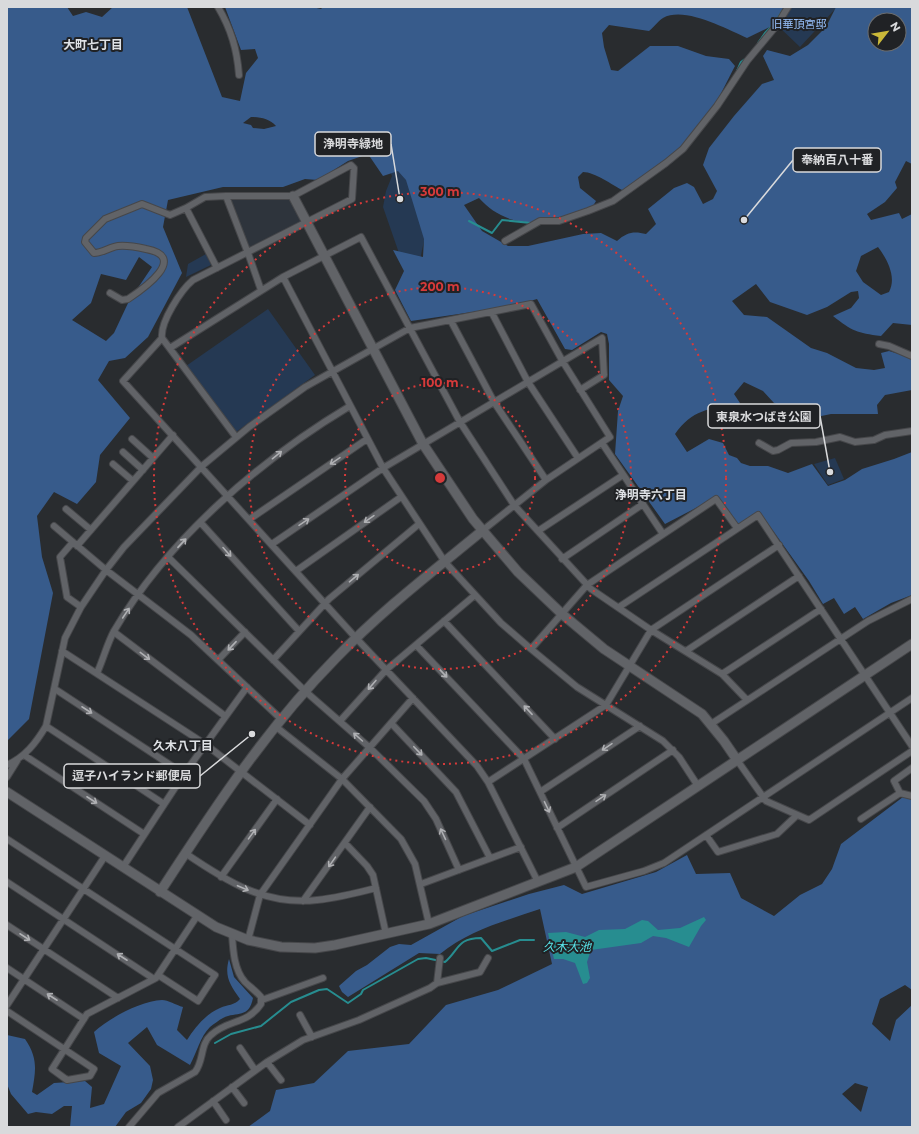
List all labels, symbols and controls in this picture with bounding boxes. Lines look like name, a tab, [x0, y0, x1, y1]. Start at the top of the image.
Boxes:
north arrow	[867, 12, 907, 52]
park label: 旧華頂宮邸	[772, 17, 827, 31]
text: N	[887, 19, 904, 34]
district label: 大町七丁目	[63, 37, 123, 52]
callout: 浄明寺緑地	[315, 132, 391, 156]
text: 浄明寺緑地	[323, 136, 383, 151]
callout: 奉納百八十番	[793, 148, 881, 172]
text: 奉納百八十番	[801, 152, 874, 167]
text: 300 m	[419, 184, 460, 199]
text: 200 m	[420, 279, 460, 294]
text: 100 m	[422, 375, 458, 390]
callout: 東泉水つばき公園	[708, 404, 820, 428]
text: 東泉水つばき公園	[716, 409, 812, 424]
one-way arrow	[271, 450, 282, 459]
one-way arrow	[330, 457, 341, 465]
centre of rings	[433, 471, 447, 485]
district label: 浄明寺六丁目	[615, 487, 687, 502]
one-way arrow	[364, 515, 375, 523]
one-way arrow	[298, 518, 309, 526]
one-way arrow	[177, 538, 187, 548]
one-way arrow	[222, 547, 231, 557]
one-way arrow	[349, 573, 359, 582]
one-way arrow	[122, 608, 130, 619]
one-way arrow	[228, 640, 237, 650]
one-way arrow	[139, 651, 150, 660]
one-way arrow	[438, 668, 447, 678]
one-way arrow	[367, 680, 377, 690]
one-way arrow	[523, 705, 533, 715]
one-way arrow	[82, 706, 93, 715]
one-way arrow	[353, 733, 364, 742]
district label: 久木八丁目	[153, 738, 213, 753]
one-way arrow	[602, 743, 613, 751]
one-way arrow	[413, 746, 422, 756]
callout: 逗子ハイランド郵便局	[64, 764, 200, 788]
text: 逗子ハイランド郵便局	[72, 768, 192, 783]
one-way arrow	[595, 794, 606, 802]
one-way arrow	[86, 796, 98, 804]
one-way arrow	[544, 801, 551, 813]
one-way arrow	[248, 829, 256, 840]
one-way arrow	[439, 829, 446, 841]
one-way arrow	[327, 856, 336, 867]
one-way arrow	[236, 885, 248, 892]
one-way arrow	[20, 933, 31, 941]
water label: 久木大池	[543, 939, 592, 954]
one-way arrow	[117, 953, 128, 961]
one-way arrow	[46, 993, 57, 1001]

